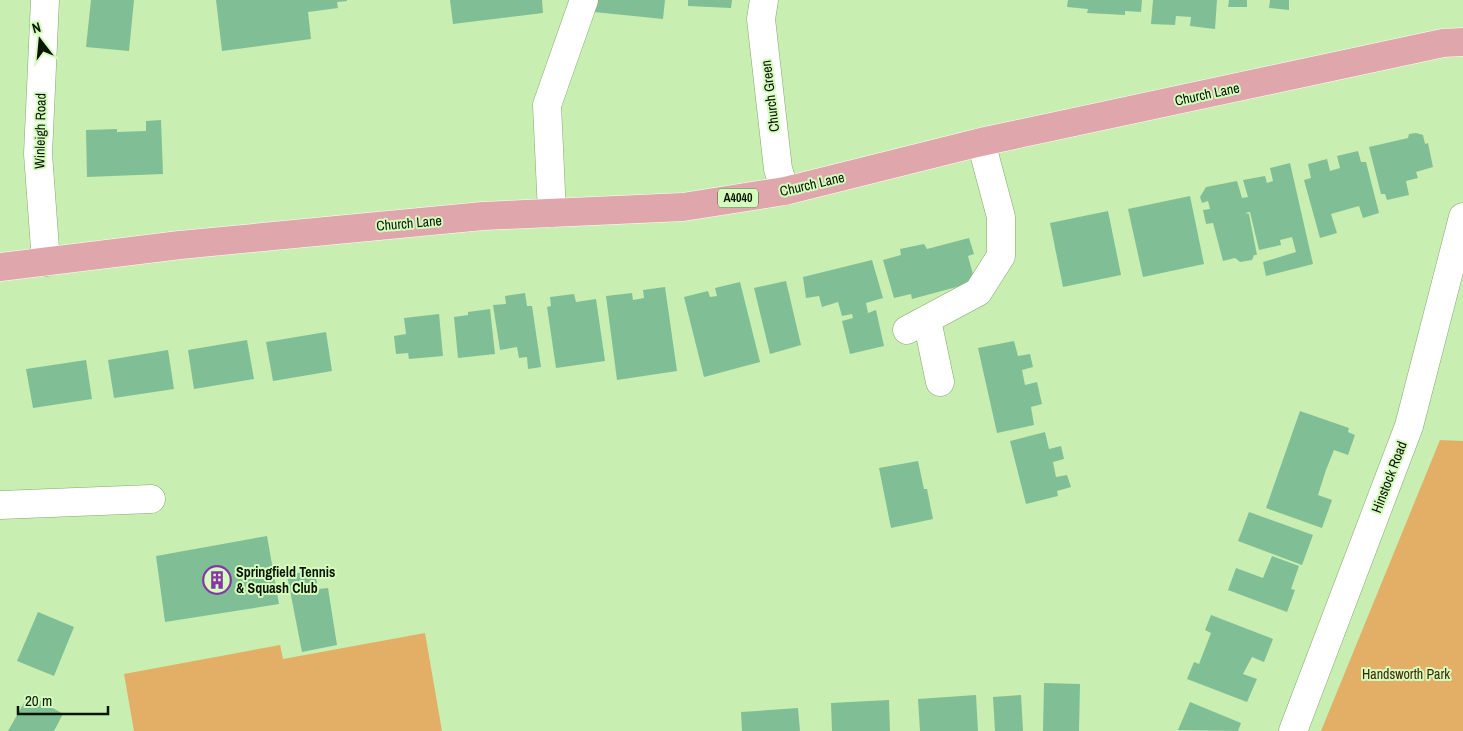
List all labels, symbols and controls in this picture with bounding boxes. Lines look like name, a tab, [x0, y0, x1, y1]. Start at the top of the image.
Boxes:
north arrow	[15, 15, 65, 65]
text: N	[30, 18, 43, 37]
street label: Church Green	[757, 59, 783, 133]
street label: Church Lane	[1173, 78, 1241, 110]
street label: Winleigh Road	[30, 93, 50, 169]
street label: Church Lane	[778, 168, 846, 200]
road number: A4040	[718, 188, 758, 208]
street label: Church Lane	[375, 211, 443, 235]
street label: Hinstock Road	[1367, 439, 1411, 515]
place label: Springfield Tennis & Squash Club	[236, 563, 335, 597]
building icon: Springfield Tennis & Squash Club	[202, 565, 232, 595]
park label: Handsworth Park	[1362, 665, 1450, 683]
scale bar	[18, 684, 108, 716]
text: 20 m	[25, 690, 52, 711]

